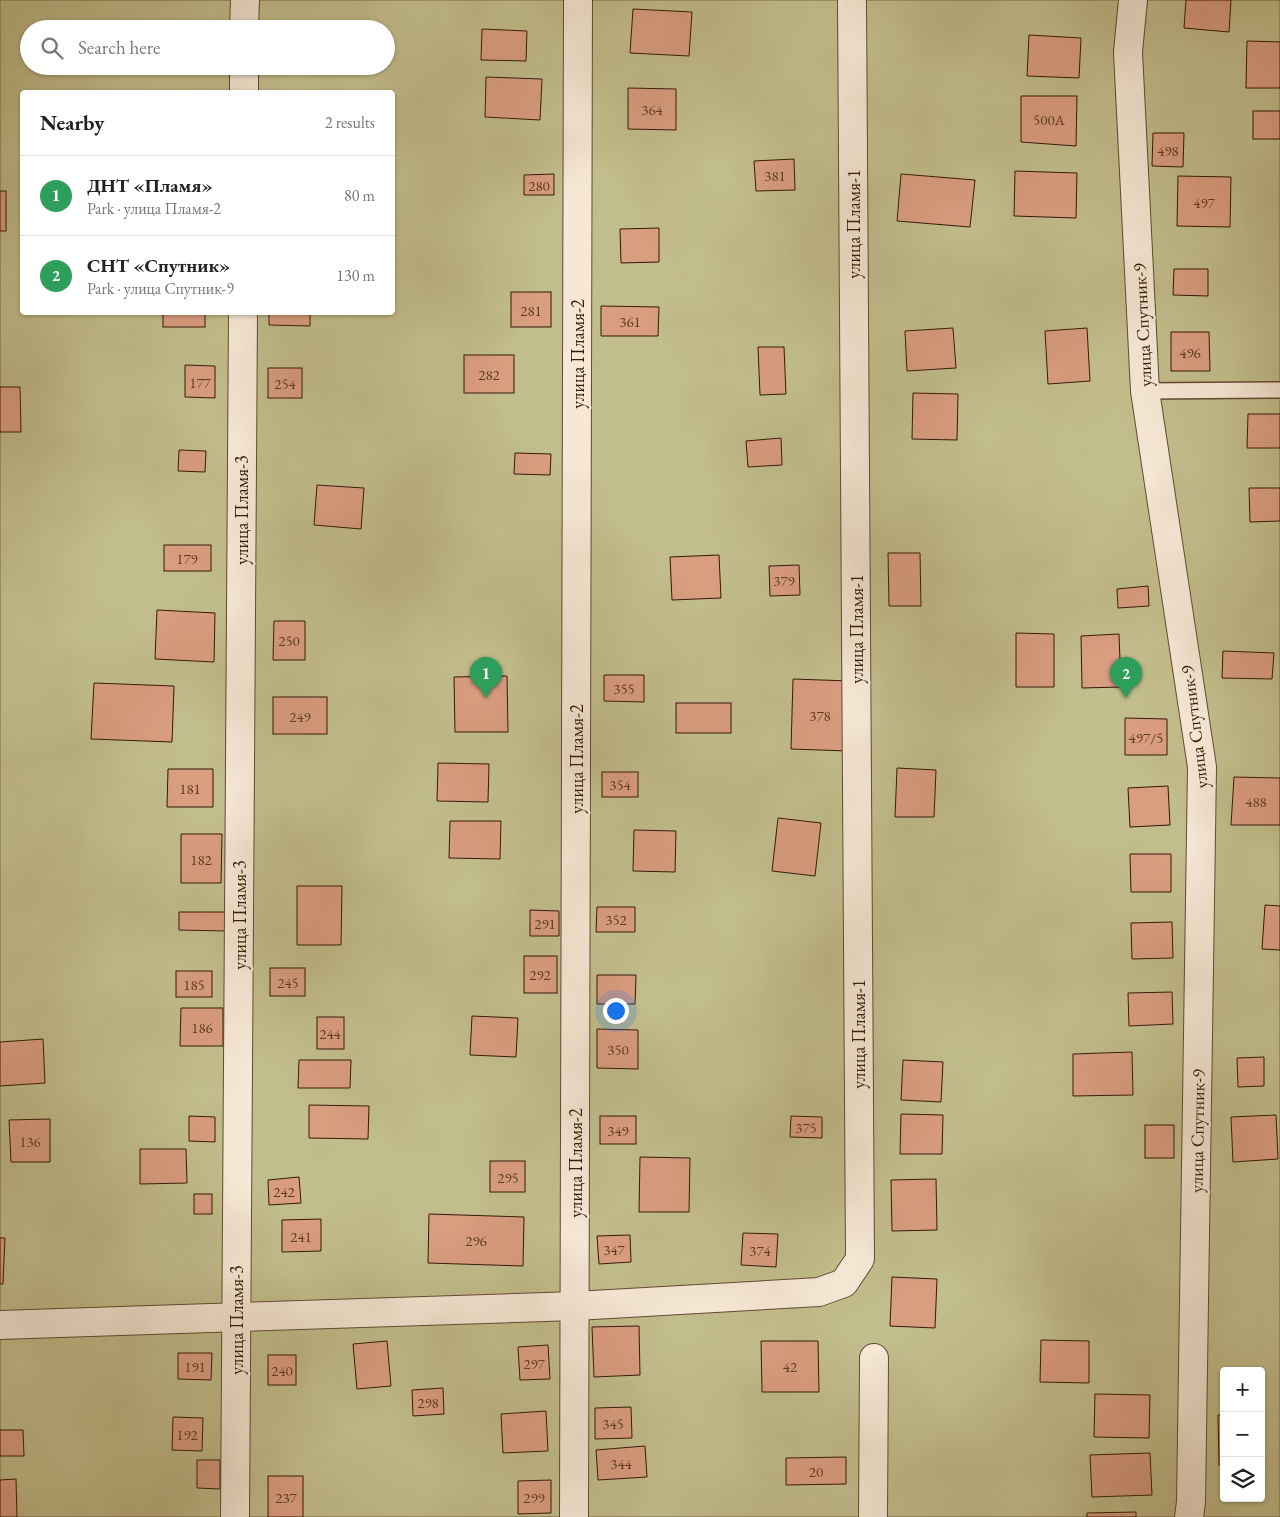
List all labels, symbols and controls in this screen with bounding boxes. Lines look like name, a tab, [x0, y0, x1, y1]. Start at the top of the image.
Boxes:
search box	[20, 20, 395, 75]
icon: search	[38, 34, 66, 62]
text: Search here	[78, 35, 160, 60]
house number: 364	[641, 100, 664, 119]
text: Nearby	[40, 109, 104, 136]
house number: 500А	[1033, 110, 1066, 129]
text: 2 results	[325, 112, 375, 133]
house number: 498	[1157, 141, 1179, 160]
house number: 381	[764, 166, 786, 185]
street label: улица Пламя-1	[842, 169, 865, 279]
text: ДНТ «Пламя»	[87, 173, 213, 198]
house number: 280	[528, 176, 550, 195]
text: 1	[52, 185, 60, 206]
text: 80 m	[344, 185, 375, 206]
house number: 497	[1193, 193, 1216, 212]
text: Park · улица Пламя-2	[87, 198, 221, 219]
text: СНТ «Спутник»	[87, 253, 230, 278]
street label: улица Спутник-9	[1127, 262, 1157, 387]
text: 2	[52, 265, 60, 286]
text: 130 m	[336, 265, 375, 286]
text: Park · улица Спутник-9	[87, 278, 234, 299]
street label: улица Пламя-2	[566, 299, 589, 409]
house number: 281	[520, 301, 542, 320]
house number: 361	[619, 312, 641, 331]
house number: 496	[1179, 343, 1201, 362]
house number: 282	[478, 365, 501, 384]
house number: 177	[189, 373, 212, 392]
house number: 254	[274, 374, 297, 393]
street label: улица Пламя-3	[230, 455, 253, 565]
house number: 179	[176, 549, 198, 568]
house number: 379	[773, 571, 795, 590]
street label: улица Пламя-1	[845, 574, 868, 684]
house number: 250	[278, 631, 300, 650]
pin: 1	[470, 657, 502, 698]
pin: 2	[1110, 657, 1142, 698]
street label: улица Спутник-9	[1175, 664, 1213, 790]
house number: 355	[613, 679, 635, 698]
street label: улица Пламя-2	[565, 704, 588, 814]
house number: 378	[809, 706, 831, 725]
house number: 249	[289, 707, 311, 726]
house number: 497/5	[1129, 728, 1163, 747]
house number: 354	[609, 775, 632, 794]
house number: 181	[179, 779, 201, 798]
house number: 488	[1245, 792, 1267, 811]
house number: 182	[190, 850, 213, 869]
street label: улица Пламя-3	[228, 860, 251, 970]
house number: 352	[605, 910, 628, 929]
house number: 291	[534, 914, 556, 933]
house number: 292	[529, 965, 552, 984]
house number: 245	[277, 973, 299, 992]
house number: 185	[183, 975, 205, 994]
street label: улица Пламя-1	[847, 979, 870, 1089]
your location	[603, 998, 629, 1024]
house number: 186	[191, 1018, 213, 1037]
house number: 244	[319, 1024, 342, 1043]
house number: 350	[607, 1040, 629, 1059]
street label: улица Спутник-9	[1184, 1069, 1210, 1193]
street label: улица Пламя-2	[564, 1108, 587, 1218]
house number: 375	[795, 1118, 817, 1137]
house number: 349	[607, 1121, 629, 1140]
house number: 136	[19, 1132, 41, 1151]
house number: 295	[497, 1168, 519, 1187]
house number: 242	[273, 1182, 296, 1201]
house number: 241	[290, 1227, 312, 1246]
house number: 296	[465, 1231, 487, 1250]
house number: 347	[603, 1240, 626, 1259]
house number: 374	[749, 1241, 772, 1260]
street label: улица Пламя-3	[225, 1265, 248, 1375]
house number: 297	[523, 1354, 546, 1373]
house number: 191	[184, 1357, 206, 1376]
house number: 42	[783, 1357, 798, 1376]
house number: 240	[271, 1361, 293, 1380]
map controls	[1220, 1367, 1265, 1502]
button: +	[1220, 1367, 1265, 1412]
house number: 298	[417, 1393, 439, 1412]
button: −	[1220, 1412, 1265, 1457]
house number: 345	[602, 1414, 624, 1433]
house number: 192	[176, 1425, 199, 1444]
house number: 344	[610, 1454, 633, 1473]
button: layers	[1220, 1457, 1265, 1502]
house number: 20	[809, 1462, 823, 1481]
house number: 237	[275, 1488, 298, 1507]
house number: 299	[523, 1488, 545, 1507]

